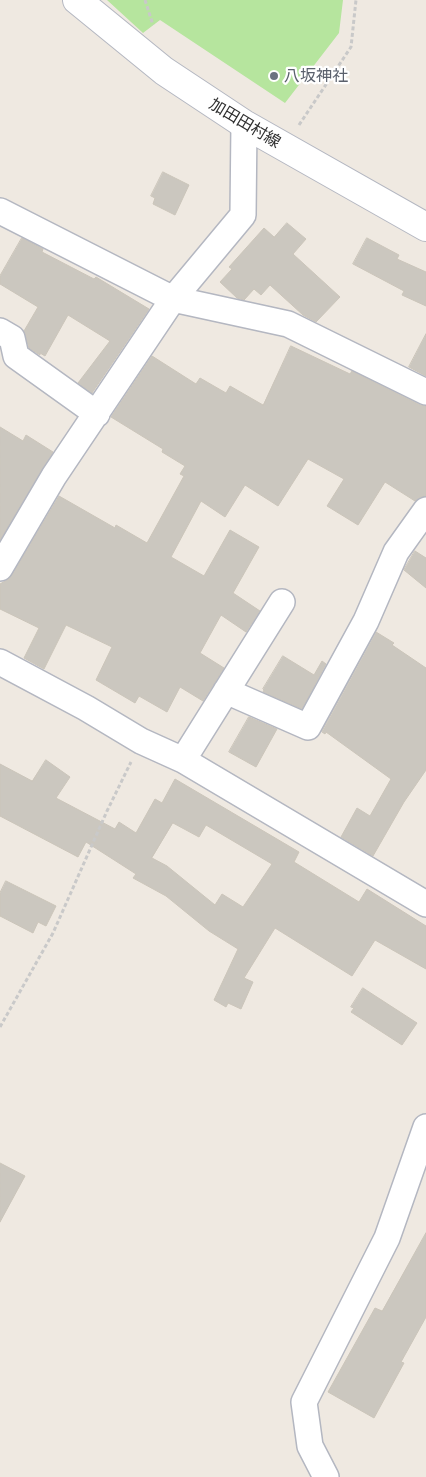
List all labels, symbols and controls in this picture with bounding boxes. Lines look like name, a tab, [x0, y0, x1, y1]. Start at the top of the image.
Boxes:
place label: 八坂神社	[284, 66, 348, 86]
marker: 八坂神社	[268, 70, 280, 82]
street label: 加田田村線	[206, 94, 284, 152]

